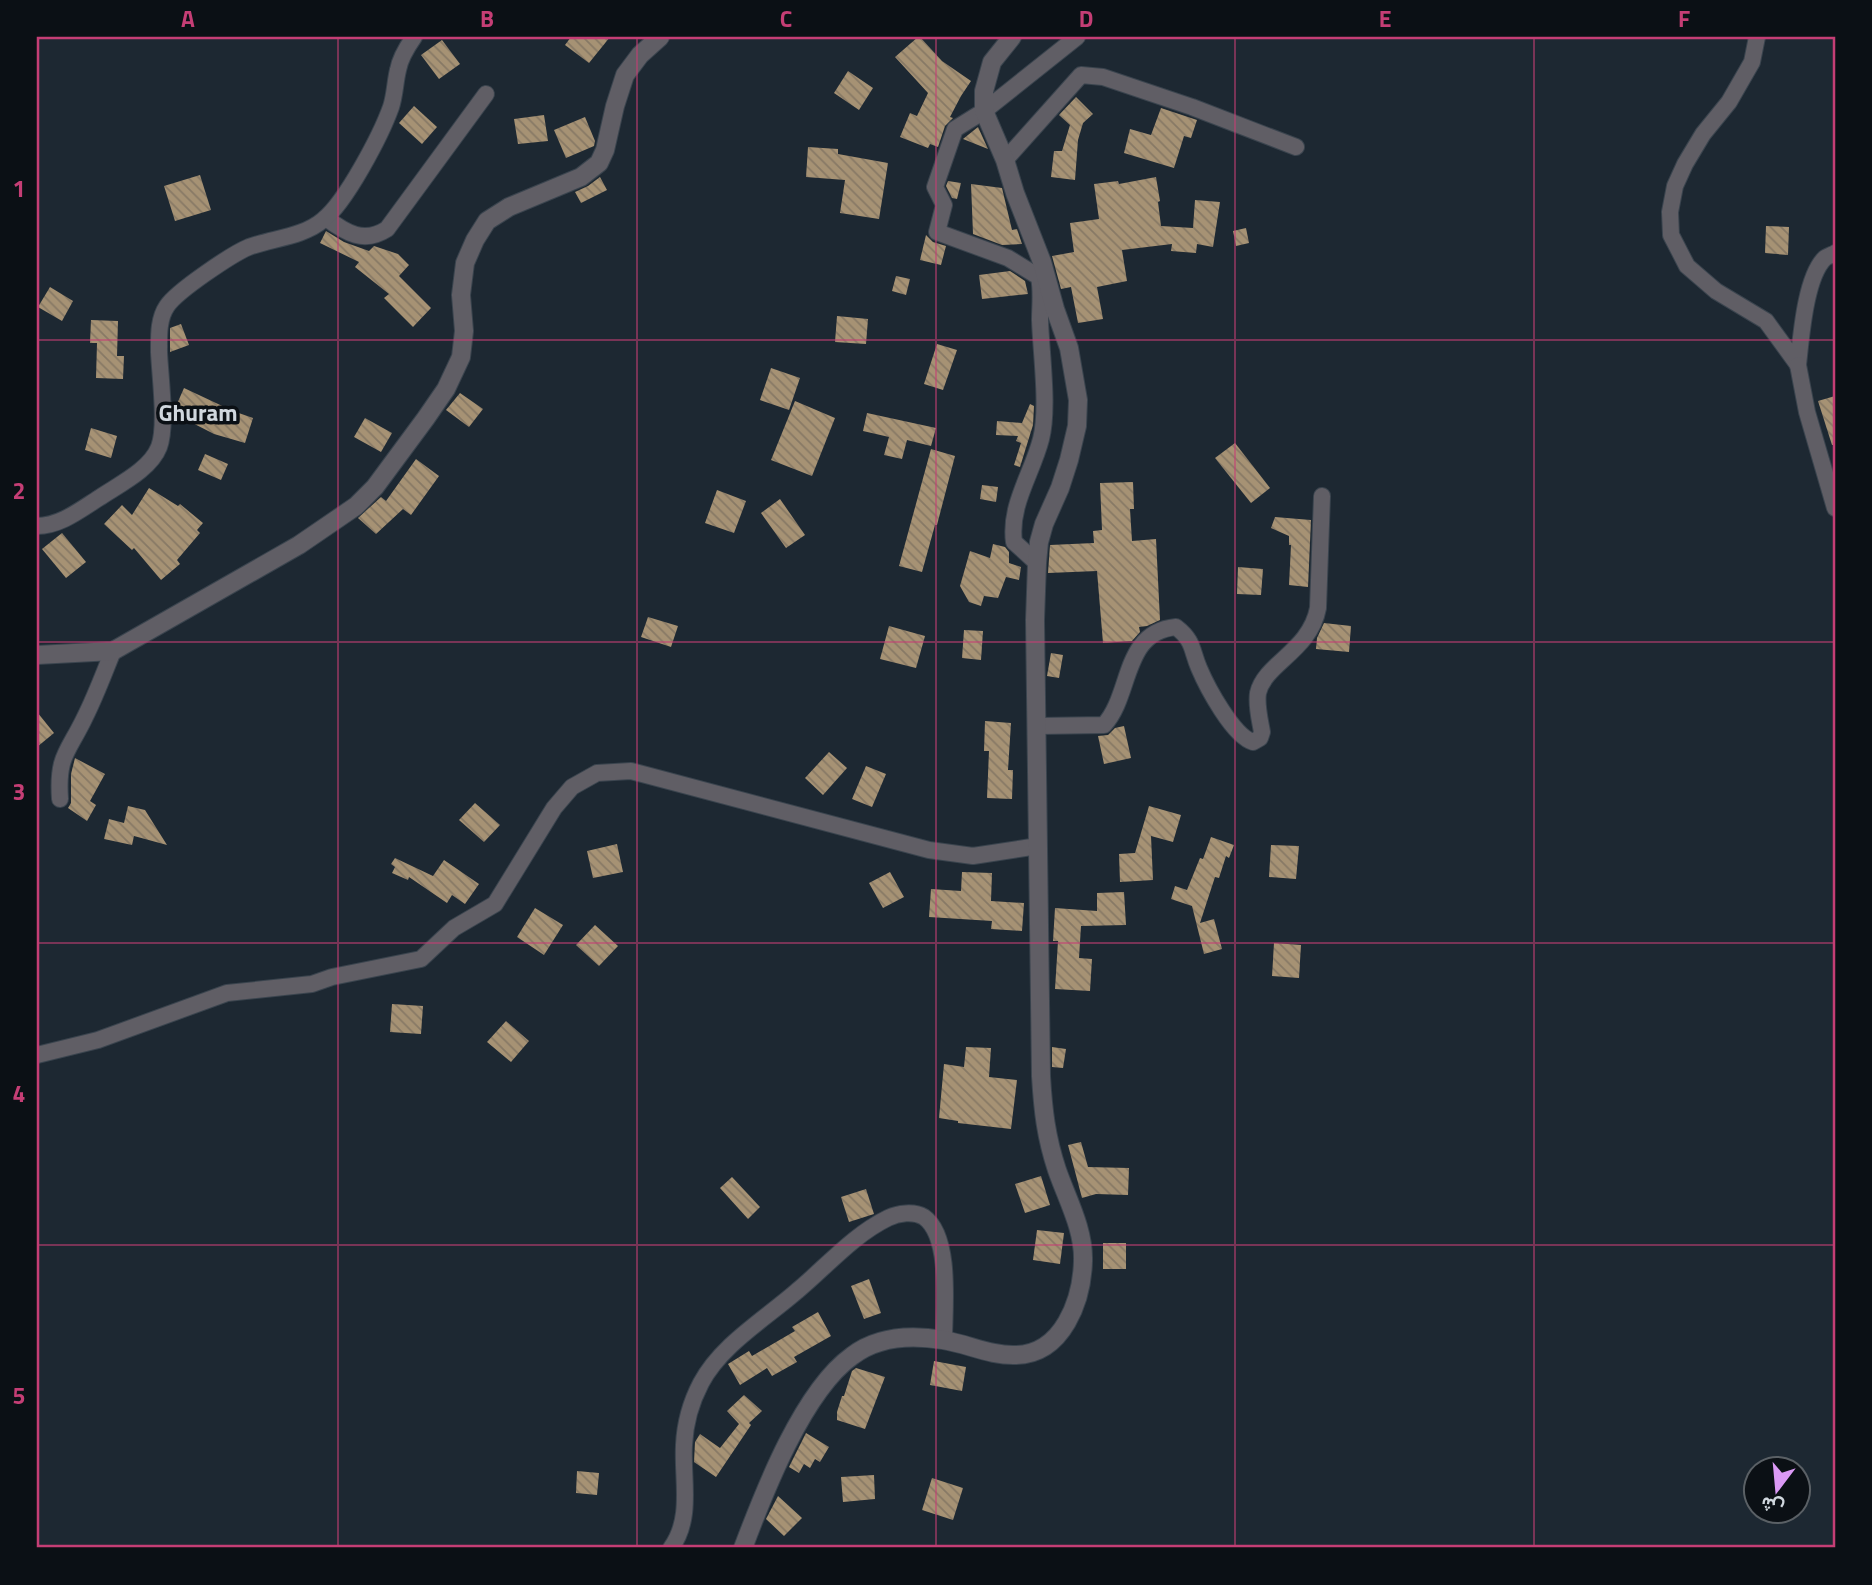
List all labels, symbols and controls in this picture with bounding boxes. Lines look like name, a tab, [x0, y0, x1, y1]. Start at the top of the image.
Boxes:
text: A	[181, 1, 195, 36]
text: B	[480, 1, 494, 36]
text: C	[780, 1, 792, 36]
text: D	[1079, 1, 1093, 36]
text: E	[1379, 1, 1391, 36]
text: F	[1678, 1, 1690, 36]
text: 1	[13, 171, 25, 206]
district label: Ghuram	[158, 395, 238, 430]
text: 2	[13, 473, 25, 508]
text: 3	[13, 774, 25, 809]
text: 4	[13, 1076, 25, 1111]
text: 5	[13, 1378, 25, 1413]
north arrow	[1742, 1456, 1812, 1526]
text: ش	[1757, 1490, 1787, 1524]

